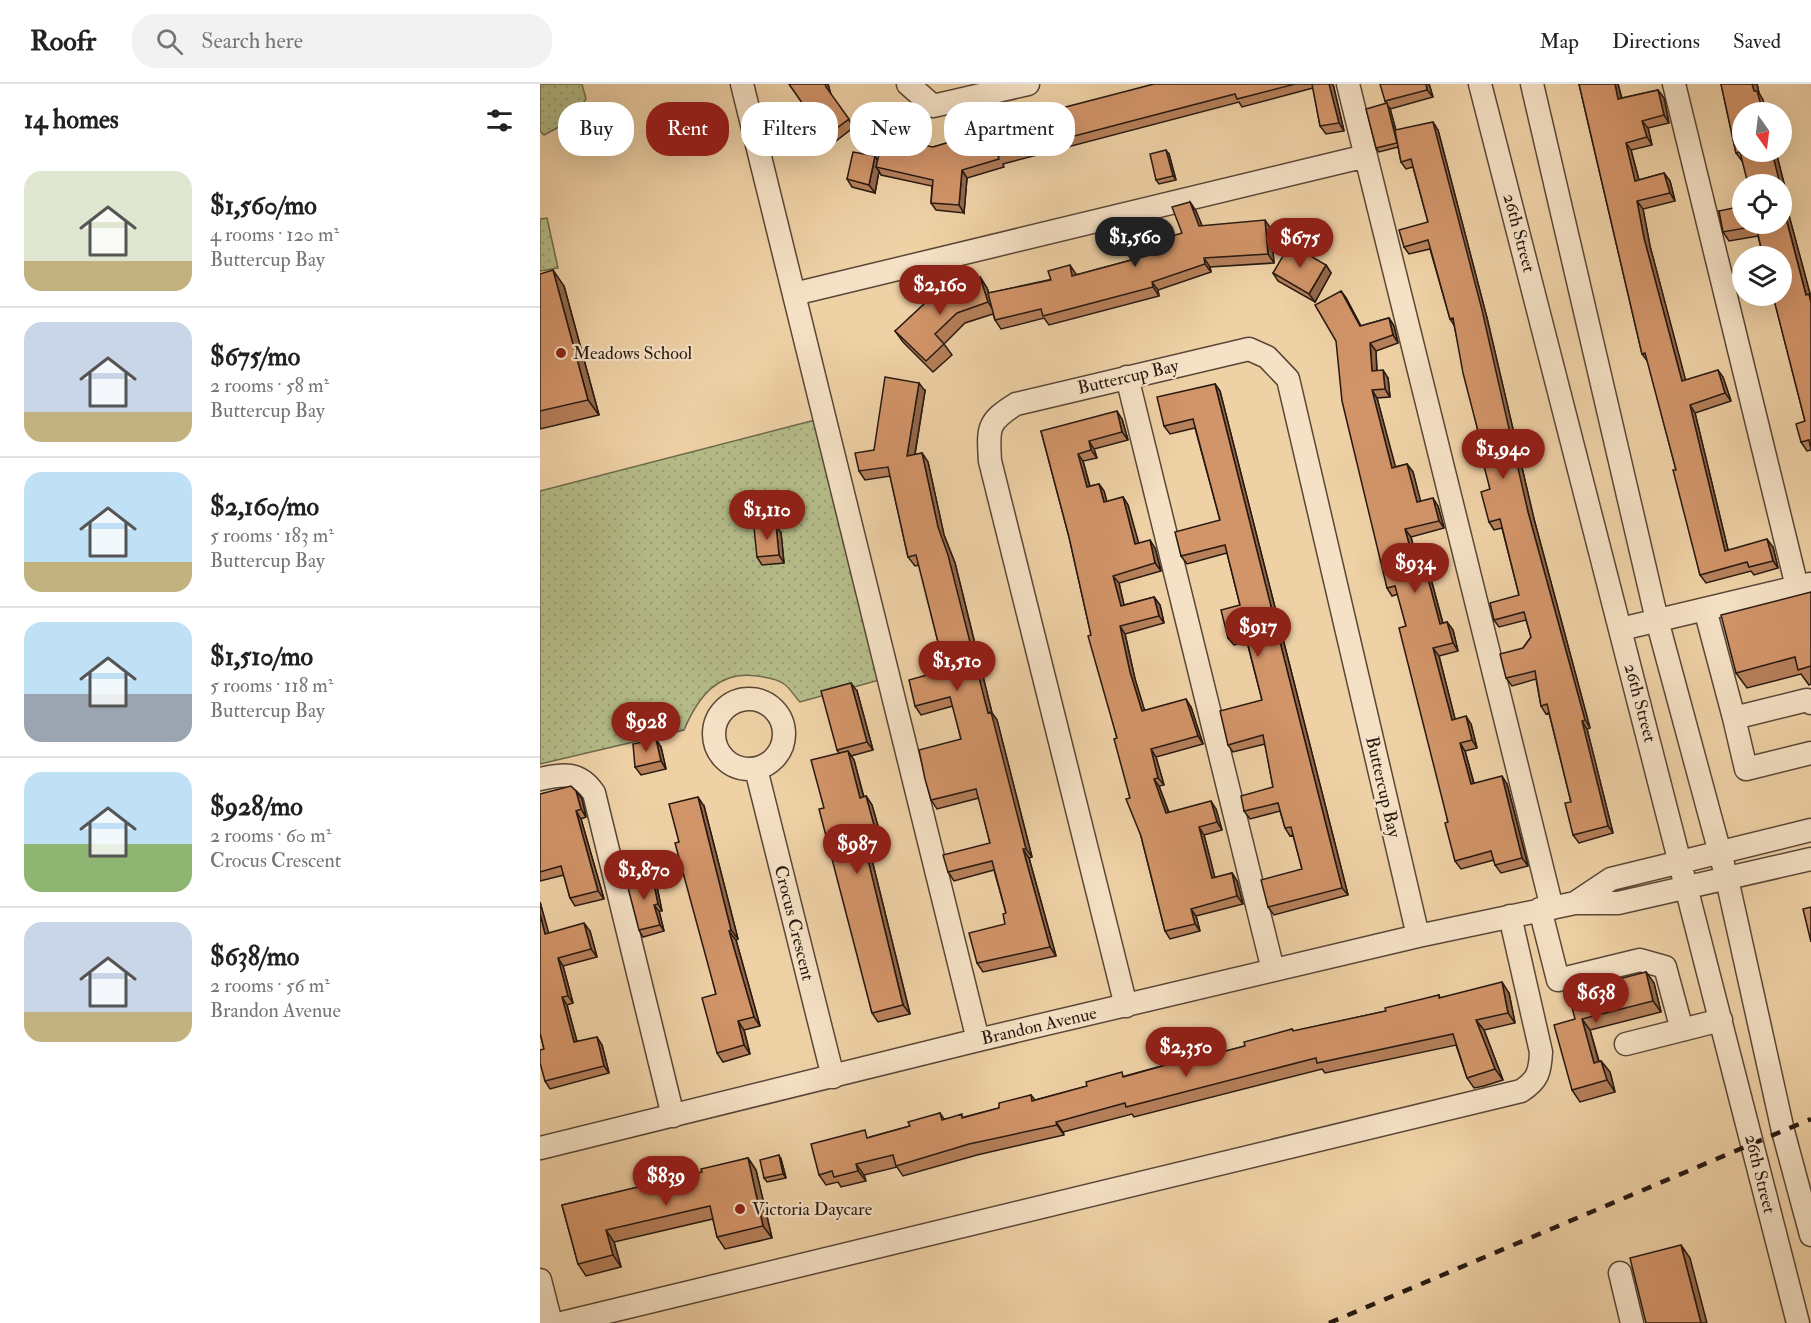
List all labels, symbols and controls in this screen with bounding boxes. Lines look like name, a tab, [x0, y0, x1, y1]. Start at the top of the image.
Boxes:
search box	[132, 14, 552, 68]
text: Roofr	[30, 24, 96, 59]
icon: search	[153, 25, 186, 58]
text: Search here	[201, 27, 303, 55]
text: Map	[1539, 28, 1579, 55]
text: Directions	[1612, 28, 1700, 55]
text: Saved	[1733, 28, 1781, 55]
chip: Buy	[558, 102, 634, 156]
chip: Rent	[646, 102, 729, 156]
chip: Filters	[741, 102, 838, 156]
chip: New	[850, 102, 932, 156]
chip: Apartment	[944, 102, 1075, 156]
north arrow	[1732, 102, 1792, 162]
map controls	[1732, 102, 1792, 306]
text: 14 homes	[24, 104, 119, 136]
icon: filters	[483, 104, 516, 137]
button: locate	[1732, 174, 1792, 234]
text: $1,560/mo	[210, 190, 317, 222]
street label: 26th Street	[1497, 191, 1541, 275]
icon: home	[72, 195, 144, 267]
pin: $1,560	[1086, 217, 1184, 268]
pin: $675	[1264, 218, 1336, 269]
text: 4 rooms · 120 m²	[210, 222, 339, 247]
text: $1,560	[1109, 224, 1161, 249]
text: $675	[1280, 225, 1320, 250]
button: layers	[1732, 246, 1792, 306]
text: Buttercup Bay	[210, 247, 325, 272]
pin: $2,160	[891, 265, 989, 316]
text: $2,160	[913, 272, 967, 297]
text: $675/mo	[210, 341, 300, 373]
place label: Meadows School	[573, 342, 692, 365]
icon: home	[72, 346, 144, 418]
marker: Meadows School	[554, 346, 568, 360]
street label: Buttercup Bay	[1075, 354, 1182, 400]
text: 2 rooms · 58 m²	[210, 373, 329, 398]
text: Buttercup Bay	[210, 398, 325, 423]
pin: $1,940	[1454, 429, 1552, 480]
text: $1,940	[1476, 436, 1530, 461]
pin: $1,110	[718, 490, 816, 541]
text: $2,160/mo	[210, 491, 319, 523]
icon: home	[72, 496, 144, 568]
text: $1,110	[743, 497, 791, 522]
text: 5 rooms · 183 m²	[210, 523, 334, 548]
pin: $934	[1379, 543, 1451, 594]
text: Buttercup Bay	[210, 548, 325, 573]
text: $934	[1395, 550, 1435, 575]
pin: $917	[1222, 607, 1294, 658]
text: $917	[1239, 614, 1277, 639]
text: $1,510/mo	[210, 641, 313, 673]
pin: $1,510	[908, 641, 1006, 692]
icon: home	[72, 646, 144, 718]
text: $1,510	[933, 648, 981, 673]
street label: 26th Street	[1618, 661, 1662, 745]
text: 5 rooms · 118 m²	[210, 673, 333, 698]
text: Buttercup Bay	[210, 698, 325, 723]
pin: $928	[610, 702, 682, 753]
text: $928	[625, 709, 667, 734]
street label: Buttercup Bay	[1360, 734, 1406, 841]
text: $928/mo	[210, 791, 303, 823]
icon: home	[72, 796, 144, 868]
text: 2 rooms · 60 m²	[210, 823, 331, 848]
pin: $987	[821, 824, 893, 875]
text: $987	[837, 831, 877, 856]
text: Crocus Crescent	[210, 848, 341, 873]
pin: $1,870	[595, 850, 693, 901]
text: $1,870	[618, 857, 670, 882]
street label: Crocus Crescent	[769, 863, 819, 983]
text: $638/mo	[210, 941, 299, 973]
icon: home	[72, 946, 144, 1018]
text: 2 rooms · 56 m²	[210, 973, 330, 998]
pin: $638	[1560, 973, 1632, 1024]
text: $638	[1577, 980, 1615, 1005]
text: Brandon Avenue	[210, 998, 341, 1023]
street label: Brandon Avenue	[979, 1001, 1099, 1050]
pin: $2,350	[1137, 1027, 1235, 1078]
text: $2,350	[1160, 1034, 1212, 1059]
street label: 26th Street	[1739, 1132, 1781, 1216]
pin: $839	[630, 1156, 702, 1207]
text: $839	[647, 1163, 685, 1188]
place label: Victoria Daycare	[752, 1198, 873, 1221]
marker: Victoria Daycare	[733, 1202, 747, 1216]

